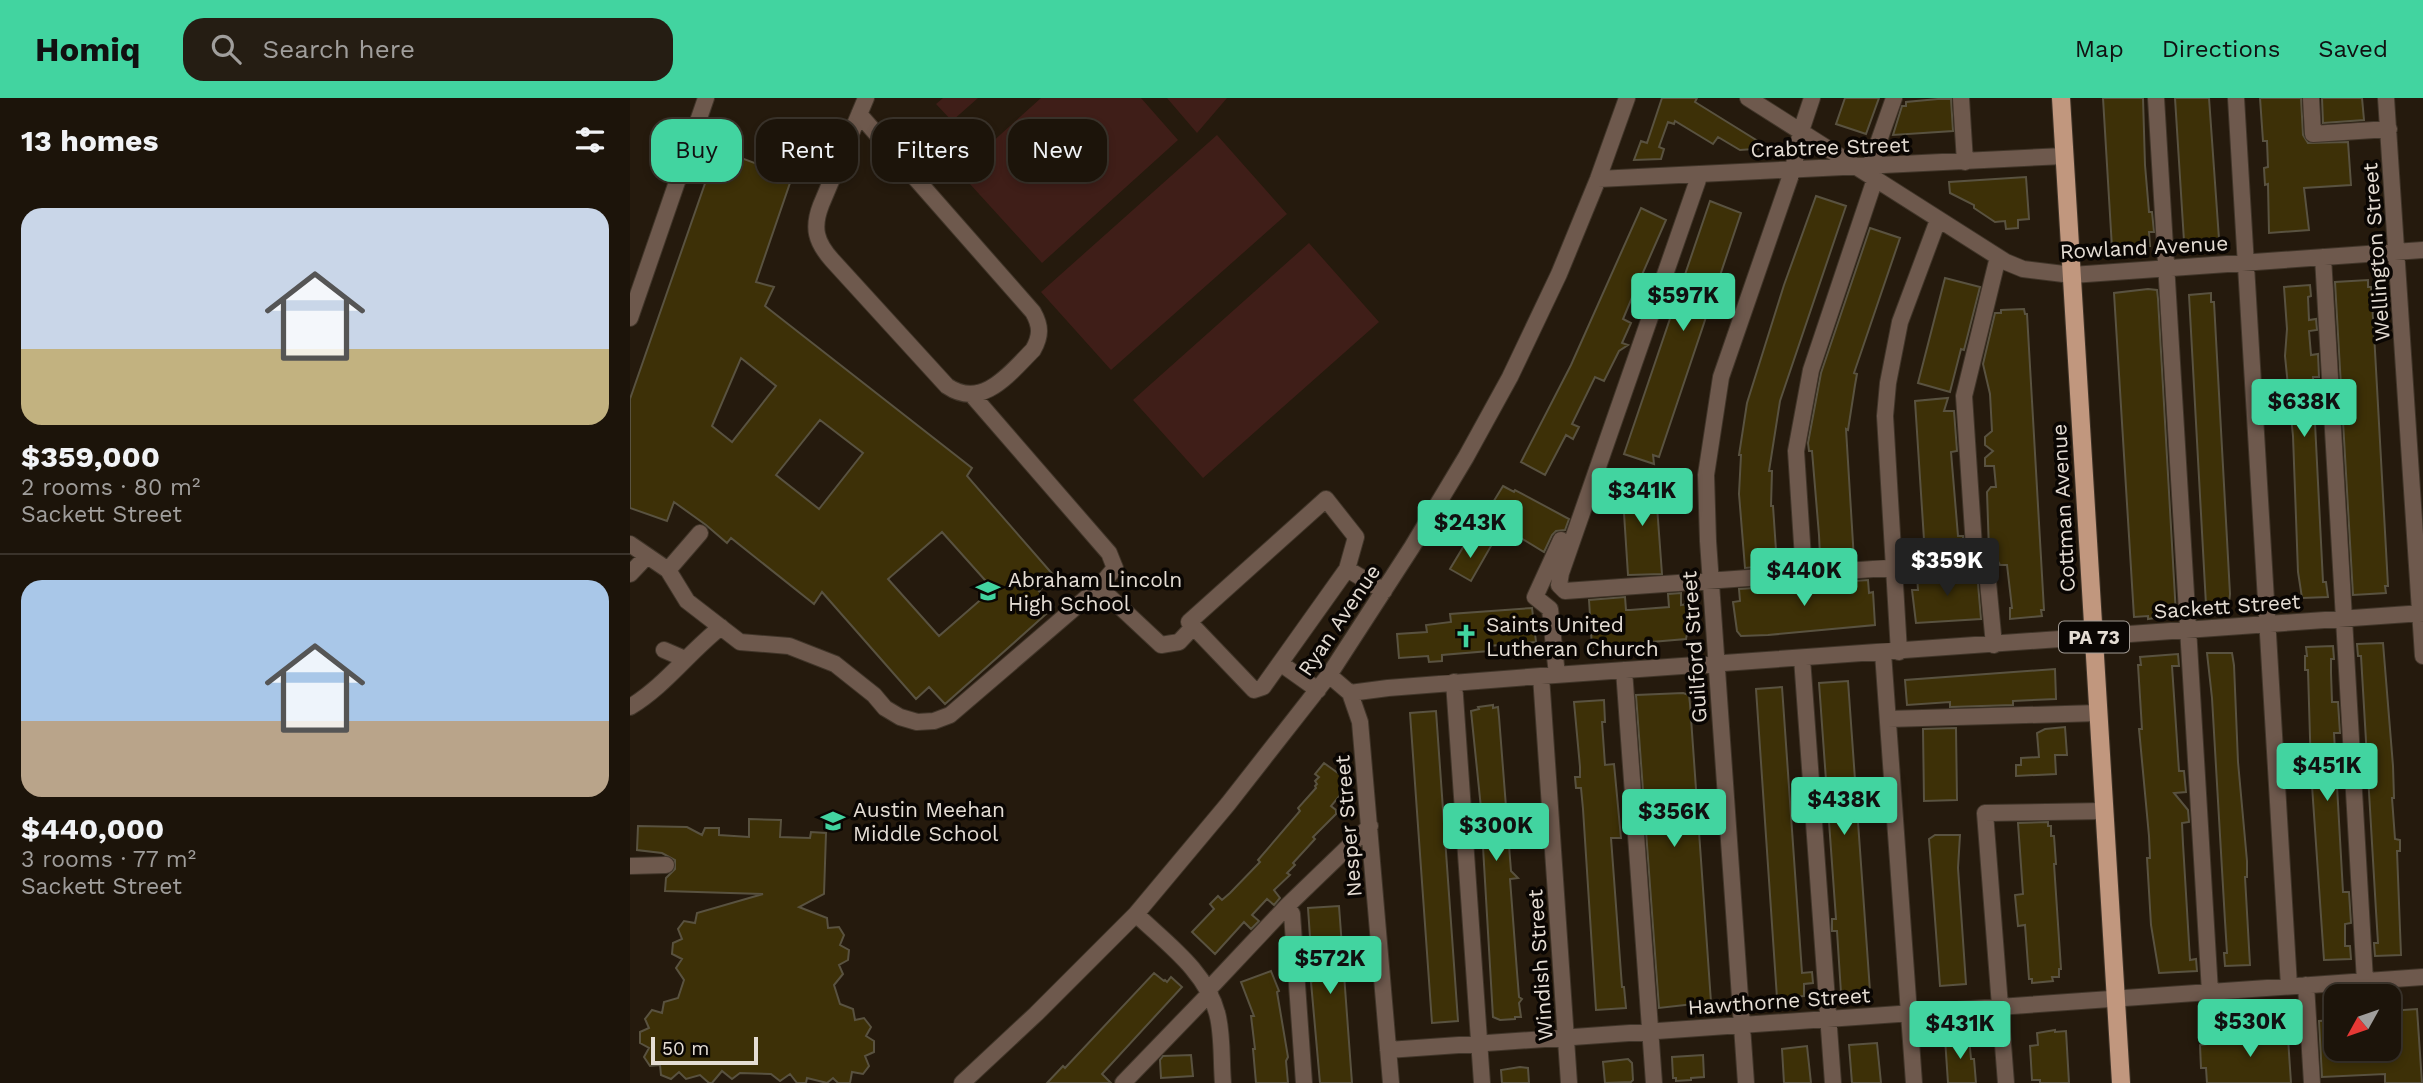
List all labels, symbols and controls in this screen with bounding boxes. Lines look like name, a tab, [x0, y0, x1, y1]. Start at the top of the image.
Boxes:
search box	[183, 18, 673, 81]
text: Homiq	[35, 30, 141, 69]
icon: search	[207, 30, 245, 68]
text: Search here	[263, 34, 415, 64]
text: Map	[2075, 35, 2124, 63]
text: Directions	[2162, 35, 2280, 63]
text: Saved	[2318, 35, 2388, 63]
chip: Buy	[651, 119, 742, 182]
chip: Rent	[756, 119, 858, 182]
chip: Filters	[872, 119, 994, 182]
chip: New	[1008, 119, 1107, 182]
icon: filters	[571, 121, 609, 159]
text: 13 homes	[21, 123, 158, 158]
street label: Crabtree Street	[1750, 132, 1910, 162]
street label: Wellington Street	[2357, 162, 2395, 342]
street label: Rowland Avenue	[2059, 230, 2229, 264]
icon: home	[252, 253, 378, 379]
pin: $597K	[1634, 274, 1732, 333]
text: $597K	[1647, 282, 1719, 309]
pin: $638K	[2255, 380, 2353, 439]
text: $638K	[2268, 388, 2340, 415]
street label: Cottman Avenue	[2046, 423, 2080, 593]
text: $359,000	[21, 439, 160, 474]
pin: $341K	[1593, 468, 1691, 528]
text: 2 rooms · 80 m²	[21, 474, 200, 501]
text: $341K	[1608, 477, 1676, 504]
pin: $243K	[1421, 500, 1519, 560]
text: Sackett Street	[21, 501, 182, 528]
text: $243K	[1434, 509, 1506, 536]
pin: $359K	[1898, 538, 1996, 598]
text: $359K	[1911, 547, 1983, 574]
pin: $440K	[1755, 548, 1853, 608]
text: $440K	[1766, 557, 1842, 584]
street label: Ryan Avenue	[1292, 559, 1386, 681]
place label: Abraham Lincoln High School	[1008, 567, 1182, 616]
street label: Guilford Street	[1676, 570, 1712, 724]
school or university icon: Abraham Lincoln High School	[974, 577, 1002, 605]
street label: Sackett Street	[2153, 588, 2301, 624]
place label: Saints United Lutheran Church	[1486, 612, 1659, 661]
church icon: Saints United Lutheran Church	[1452, 622, 1480, 650]
road number: PA 73	[2059, 622, 2129, 652]
icon: home	[252, 625, 378, 751]
pin: $451K	[2278, 744, 2376, 803]
text: $451K	[2293, 752, 2361, 779]
street label: Nesper Street	[1329, 754, 1367, 898]
pin: $438K	[1795, 778, 1893, 837]
text: $438K	[1807, 786, 1881, 813]
pin: $356K	[1625, 790, 1723, 849]
place label: Austin Meehan Middle School	[853, 797, 1005, 846]
text: $356K	[1638, 798, 1710, 825]
pin: $300K	[1447, 804, 1545, 863]
school or university icon: Austin Meehan Middle School	[819, 807, 847, 835]
text: $440,000	[21, 811, 164, 846]
text: $300K	[1459, 812, 1533, 839]
text: 3 rooms · 77 m²	[21, 846, 196, 873]
text: Sackett Street	[21, 873, 182, 900]
street label: Windish Street	[1522, 888, 1558, 1042]
pin: $572K	[1281, 936, 1379, 996]
text: $572K	[1294, 945, 1366, 972]
street label: Hawthorne Street	[1687, 982, 1871, 1020]
north arrow	[2324, 984, 2401, 1060]
map controls	[2324, 984, 2401, 1061]
pin: $530K	[2201, 1000, 2299, 1059]
pin: $431K	[1911, 1002, 2009, 1061]
text: $530K	[2214, 1008, 2286, 1035]
text: $431K	[1925, 1010, 1995, 1037]
scale bar	[651, 1034, 758, 1066]
text: 50 m	[662, 1037, 709, 1060]

